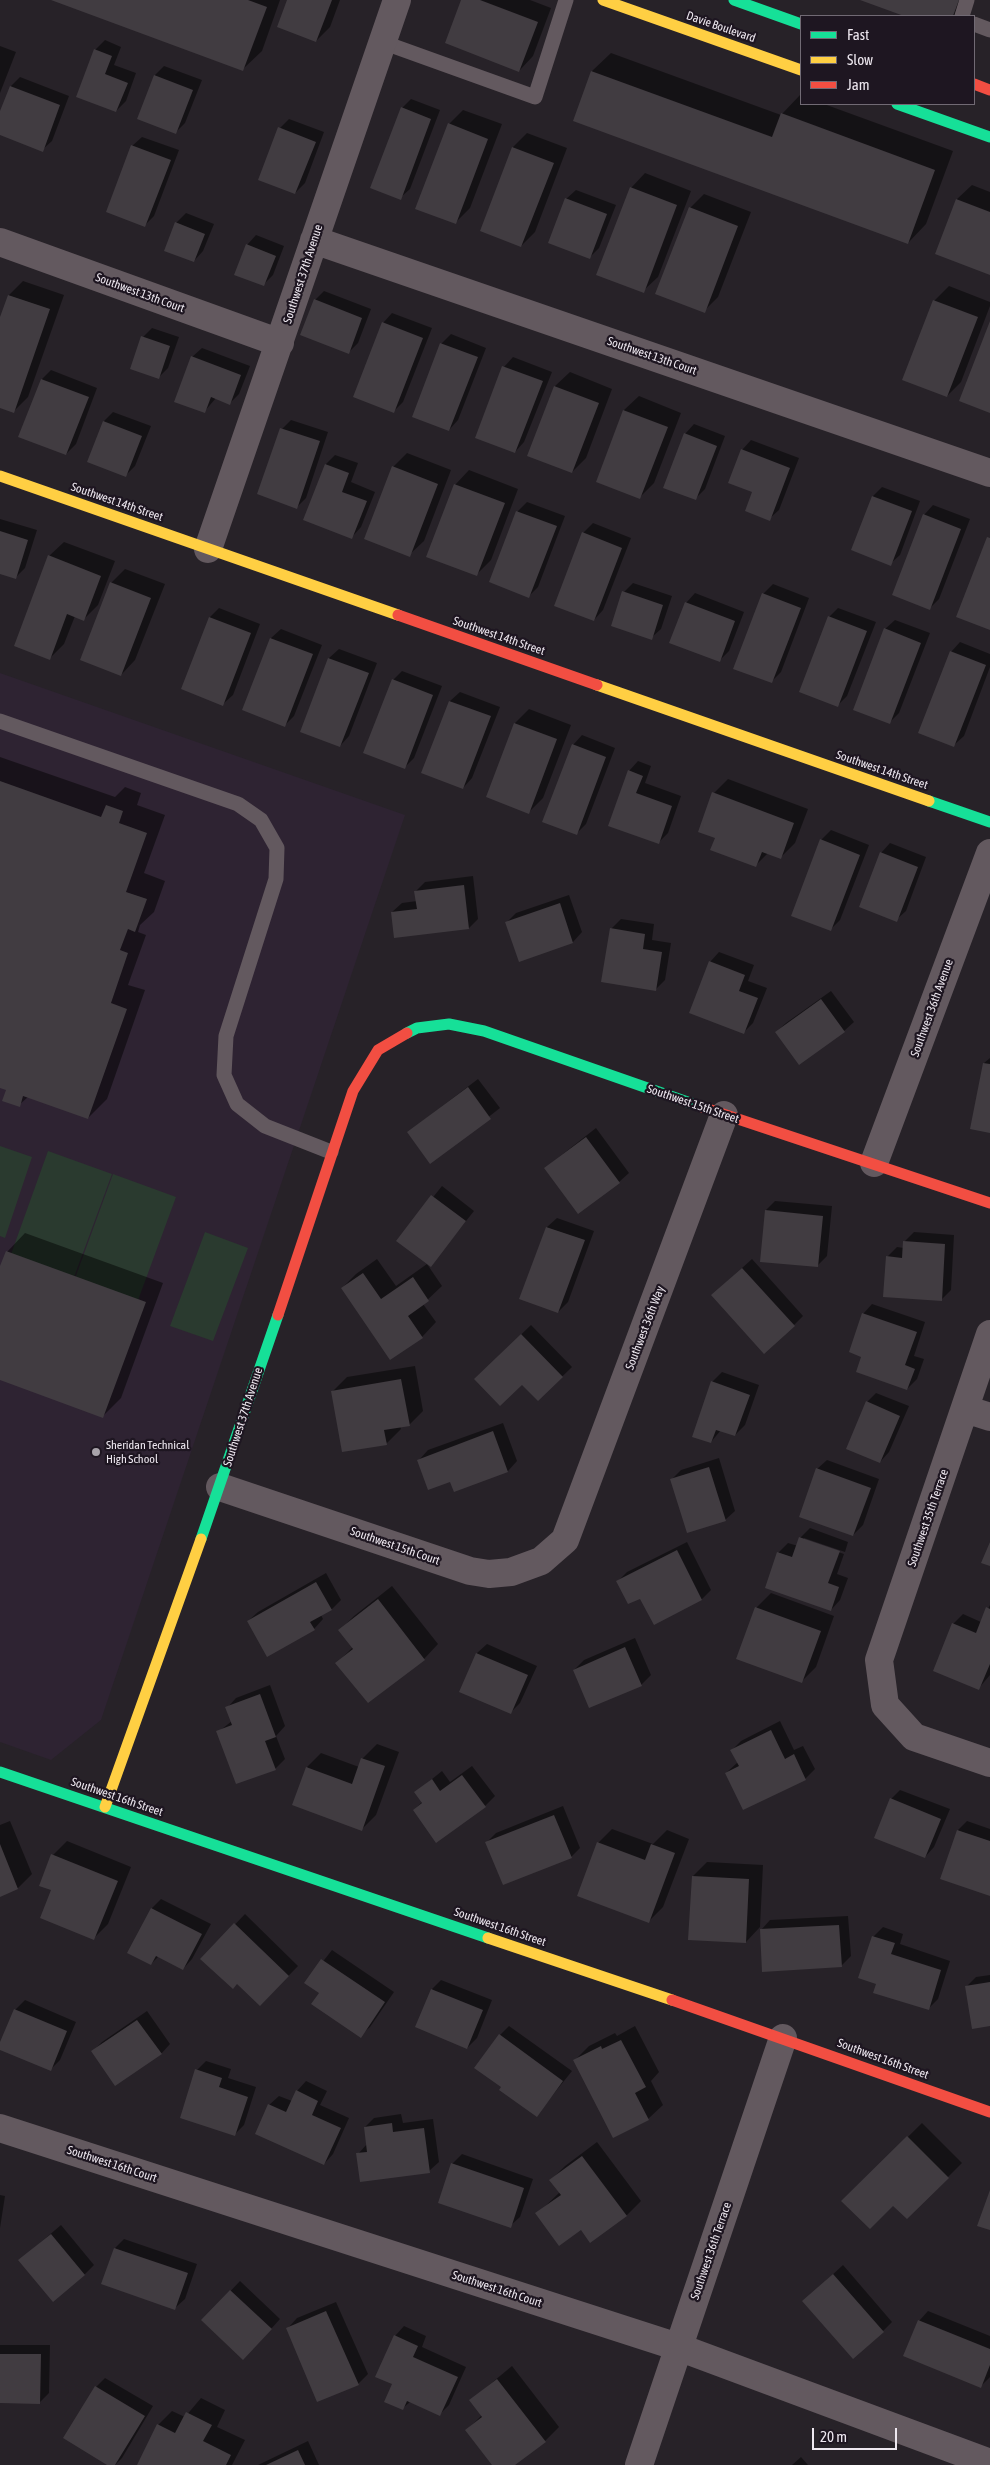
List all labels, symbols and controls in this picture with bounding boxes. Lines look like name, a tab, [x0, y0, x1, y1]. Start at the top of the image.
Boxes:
street label: Davie Boulevard	[685, 8, 757, 46]
legend	[800, 15, 975, 105]
text: Fast	[847, 26, 869, 43]
text: Slow	[847, 51, 873, 68]
text: Jam	[847, 76, 870, 93]
street label: Southwest 37th Avenue	[280, 223, 326, 325]
street label: Southwest 13th Court	[94, 270, 186, 316]
street label: Southwest 13th Court	[605, 334, 699, 378]
street label: Southwest 14th Street	[69, 480, 165, 524]
street label: Southwest 14th Street	[451, 614, 547, 658]
street label: Southwest 14th Street	[834, 748, 930, 792]
street label: Southwest 36th Avenue	[908, 957, 956, 1059]
street label: Southwest 15th Street	[645, 1082, 741, 1126]
street label: Southwest 36th Way	[622, 1284, 668, 1372]
street label: Southwest 37th Avenue	[220, 1366, 266, 1468]
place label: Sheridan Technical High School	[106, 1438, 189, 1466]
marker: Sheridan Technical High School	[90, 1446, 102, 1458]
street label: Southwest 35th Terrace	[905, 1467, 951, 1569]
street label: Southwest 15th Court	[348, 1524, 442, 1568]
street label: Southwest 16th Street	[69, 1775, 165, 1819]
street label: Southwest 16th Street	[452, 1905, 548, 1949]
street label: Southwest 16th Street	[835, 2036, 931, 2082]
street label: Southwest 16th Court	[65, 2143, 159, 2185]
street label: Southwest 36th Terrace	[688, 2200, 734, 2302]
street label: Southwest 16th Court	[450, 2268, 544, 2310]
scale bar	[815, 2418, 900, 2450]
text: 20 m	[820, 2428, 847, 2445]

